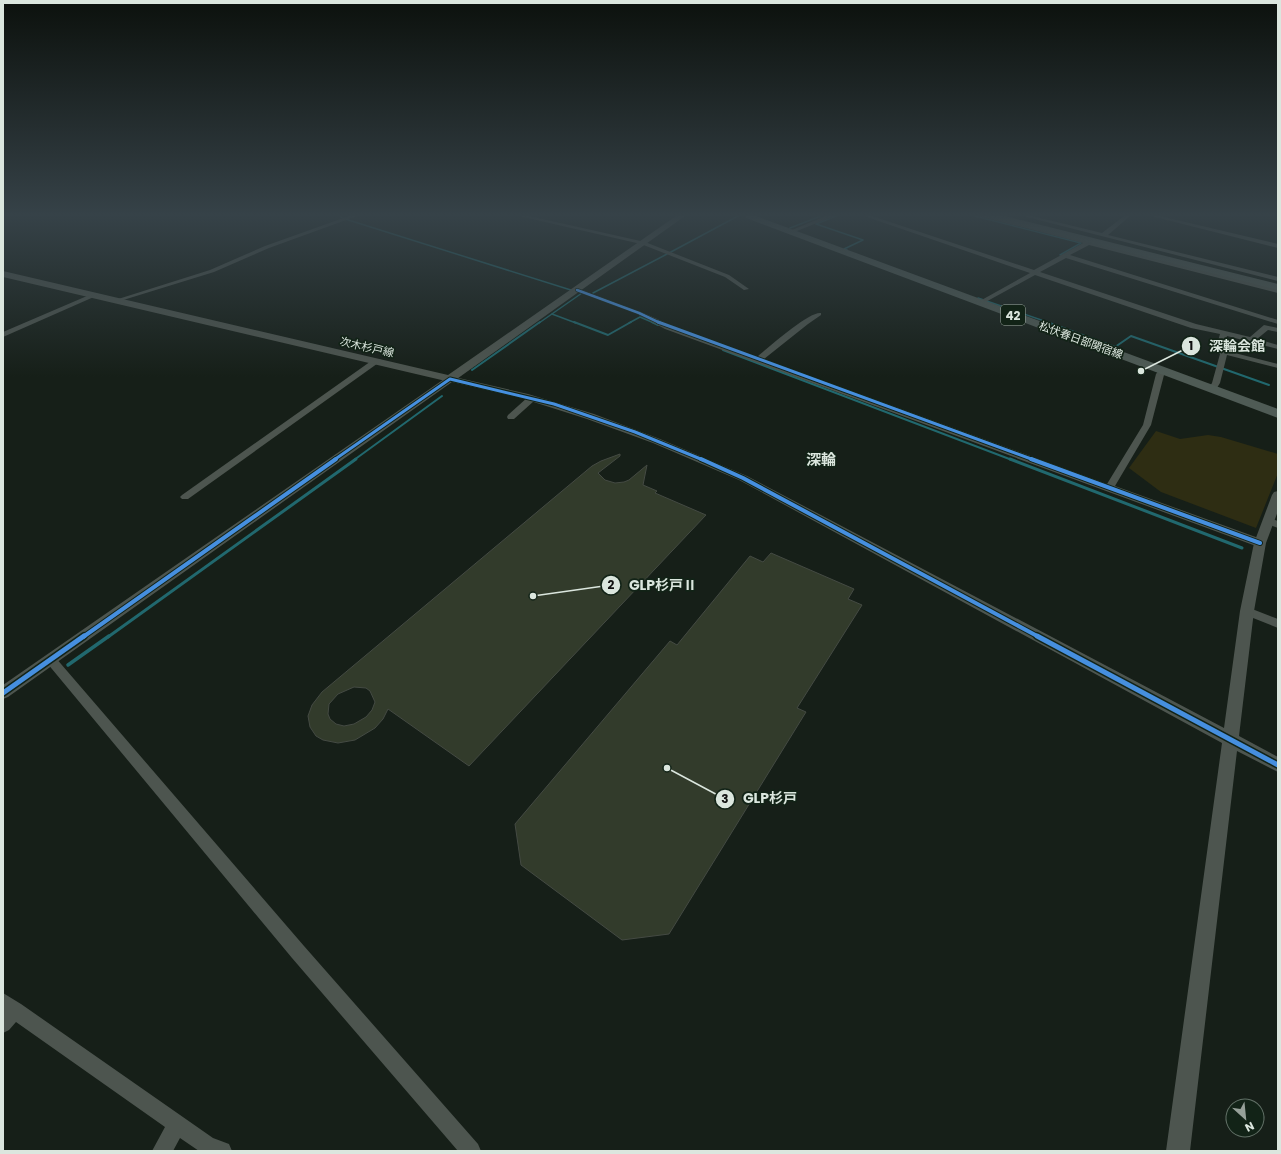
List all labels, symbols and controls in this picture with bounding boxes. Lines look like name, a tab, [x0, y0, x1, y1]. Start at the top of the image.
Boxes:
road number: 42	[1001, 305, 1025, 325]
street label: 松伏春日部関宿線	[1037, 317, 1125, 363]
street label: 次木杉戸線	[338, 333, 396, 361]
callout: 深輪会館	[1181, 333, 1273, 359]
text: 深輪会館	[1209, 336, 1265, 356]
text: 1	[1189, 337, 1193, 354]
district label: 深輪	[806, 449, 836, 470]
callout: GLP杉戸Ⅱ	[601, 572, 705, 598]
text: GLP杉戸Ⅱ	[629, 575, 697, 595]
text: 2	[608, 576, 615, 593]
callout: GLP杉戸	[715, 786, 805, 812]
text: GLP杉戸	[743, 788, 797, 808]
text: 3	[721, 790, 729, 807]
north arrow	[1225, 1098, 1265, 1138]
text: N	[1242, 1118, 1257, 1136]

